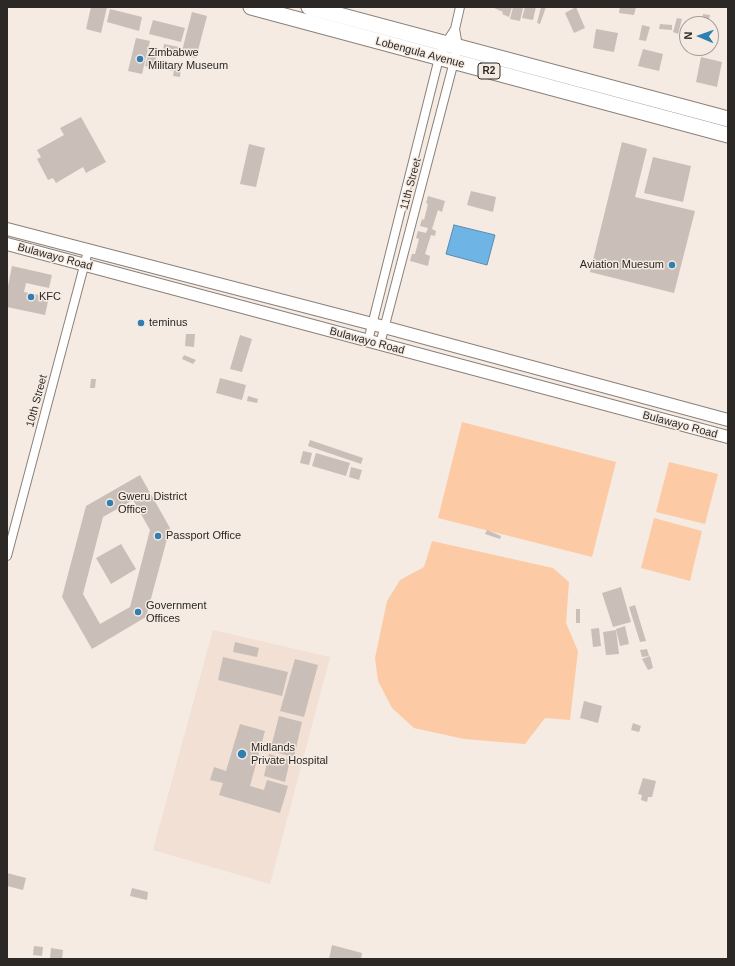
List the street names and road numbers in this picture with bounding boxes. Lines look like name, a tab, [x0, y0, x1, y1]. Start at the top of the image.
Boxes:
street label: Lobengula Avenue	[374, 35, 466, 71]
road number: R2	[478, 63, 500, 79]
street label: 11th Street	[398, 157, 424, 211]
street label: Bulawayo Road	[16, 241, 94, 273]
street label: Bulawayo Road	[328, 325, 406, 357]
street label: 10th Street	[24, 373, 50, 429]
street label: Bulawayo Road	[641, 409, 719, 441]

